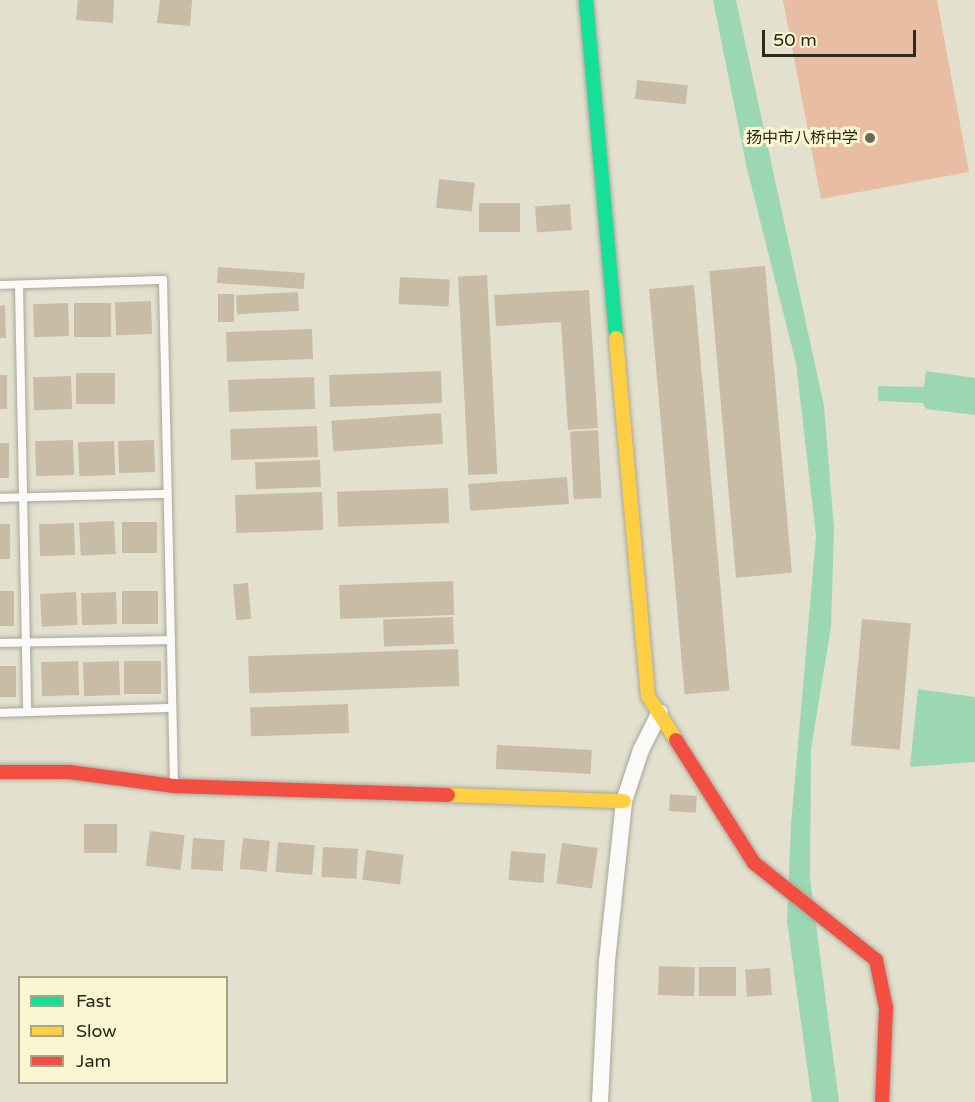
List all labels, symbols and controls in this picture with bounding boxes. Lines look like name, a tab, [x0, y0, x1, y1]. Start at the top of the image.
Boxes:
scale bar	[765, 18, 920, 56]
text: 50 m	[773, 29, 817, 51]
place label: 扬中市八桥中学	[746, 128, 858, 148]
marker: 扬中市八桥中学	[863, 131, 877, 145]
legend	[18, 976, 228, 1084]
text: Fast	[76, 990, 111, 1012]
text: Slow	[76, 1020, 117, 1042]
text: Jam	[76, 1050, 111, 1072]

